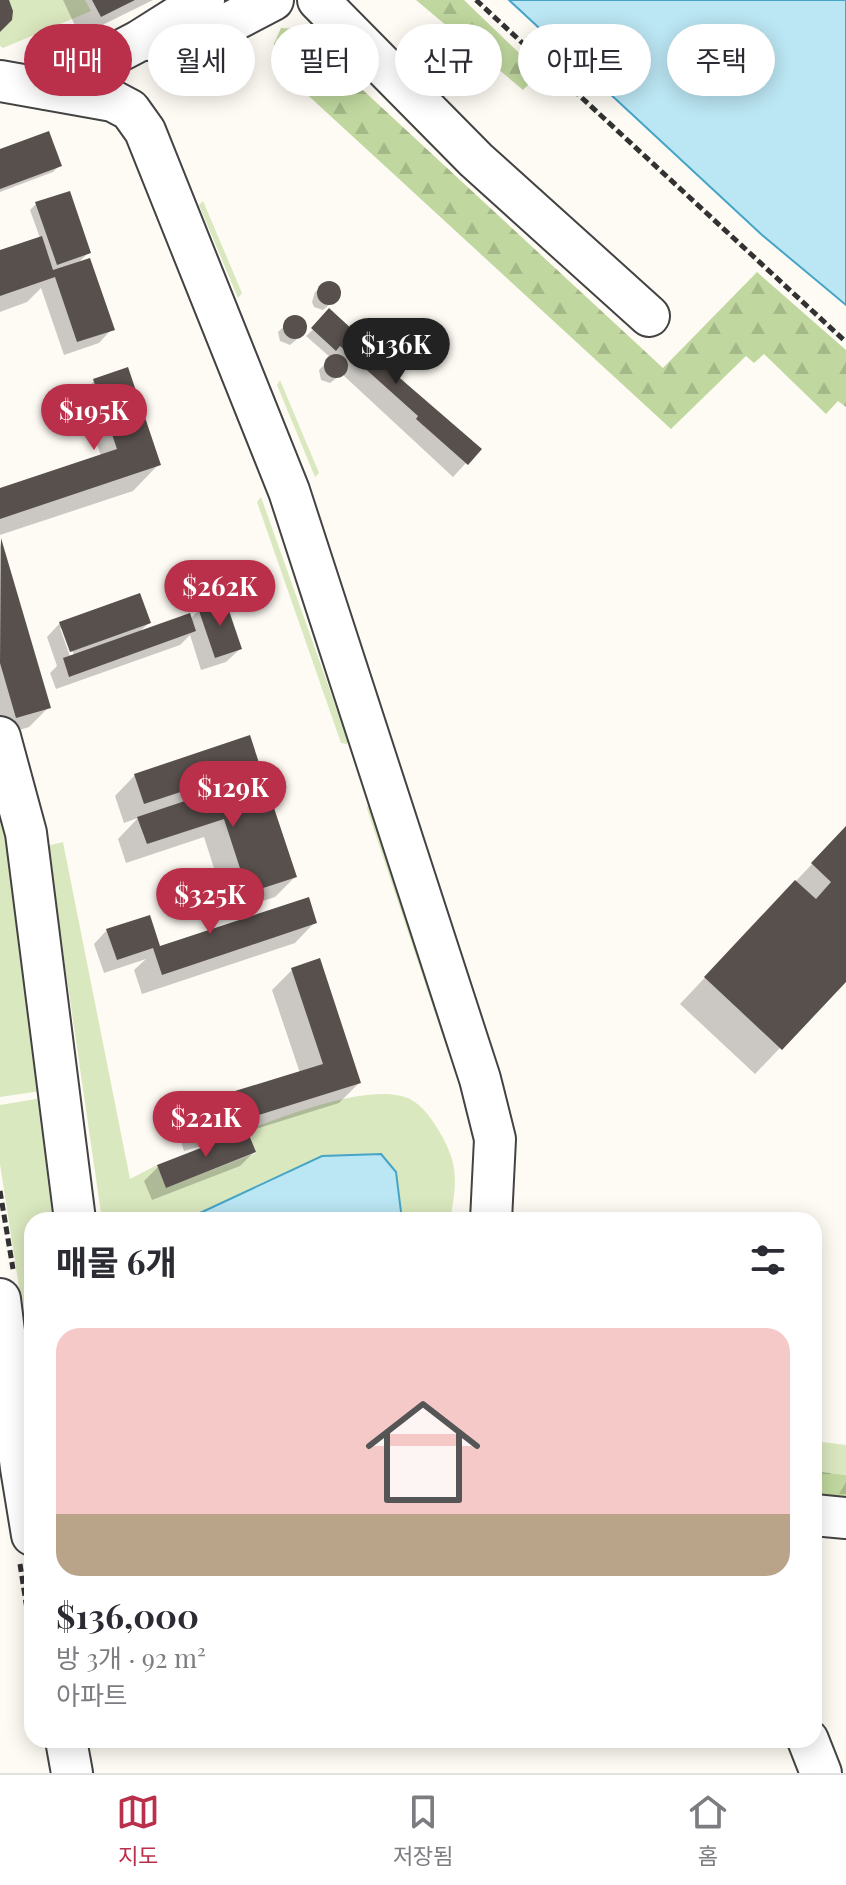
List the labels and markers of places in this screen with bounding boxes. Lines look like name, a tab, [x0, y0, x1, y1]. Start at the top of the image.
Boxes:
pin: $136K	[340, 318, 452, 386]
pin: $195K	[38, 384, 150, 452]
pin: $262K	[164, 560, 276, 628]
pin: $129K	[177, 761, 289, 829]
pin: $325K	[154, 868, 266, 936]
pin: $221K	[150, 1091, 262, 1159]

